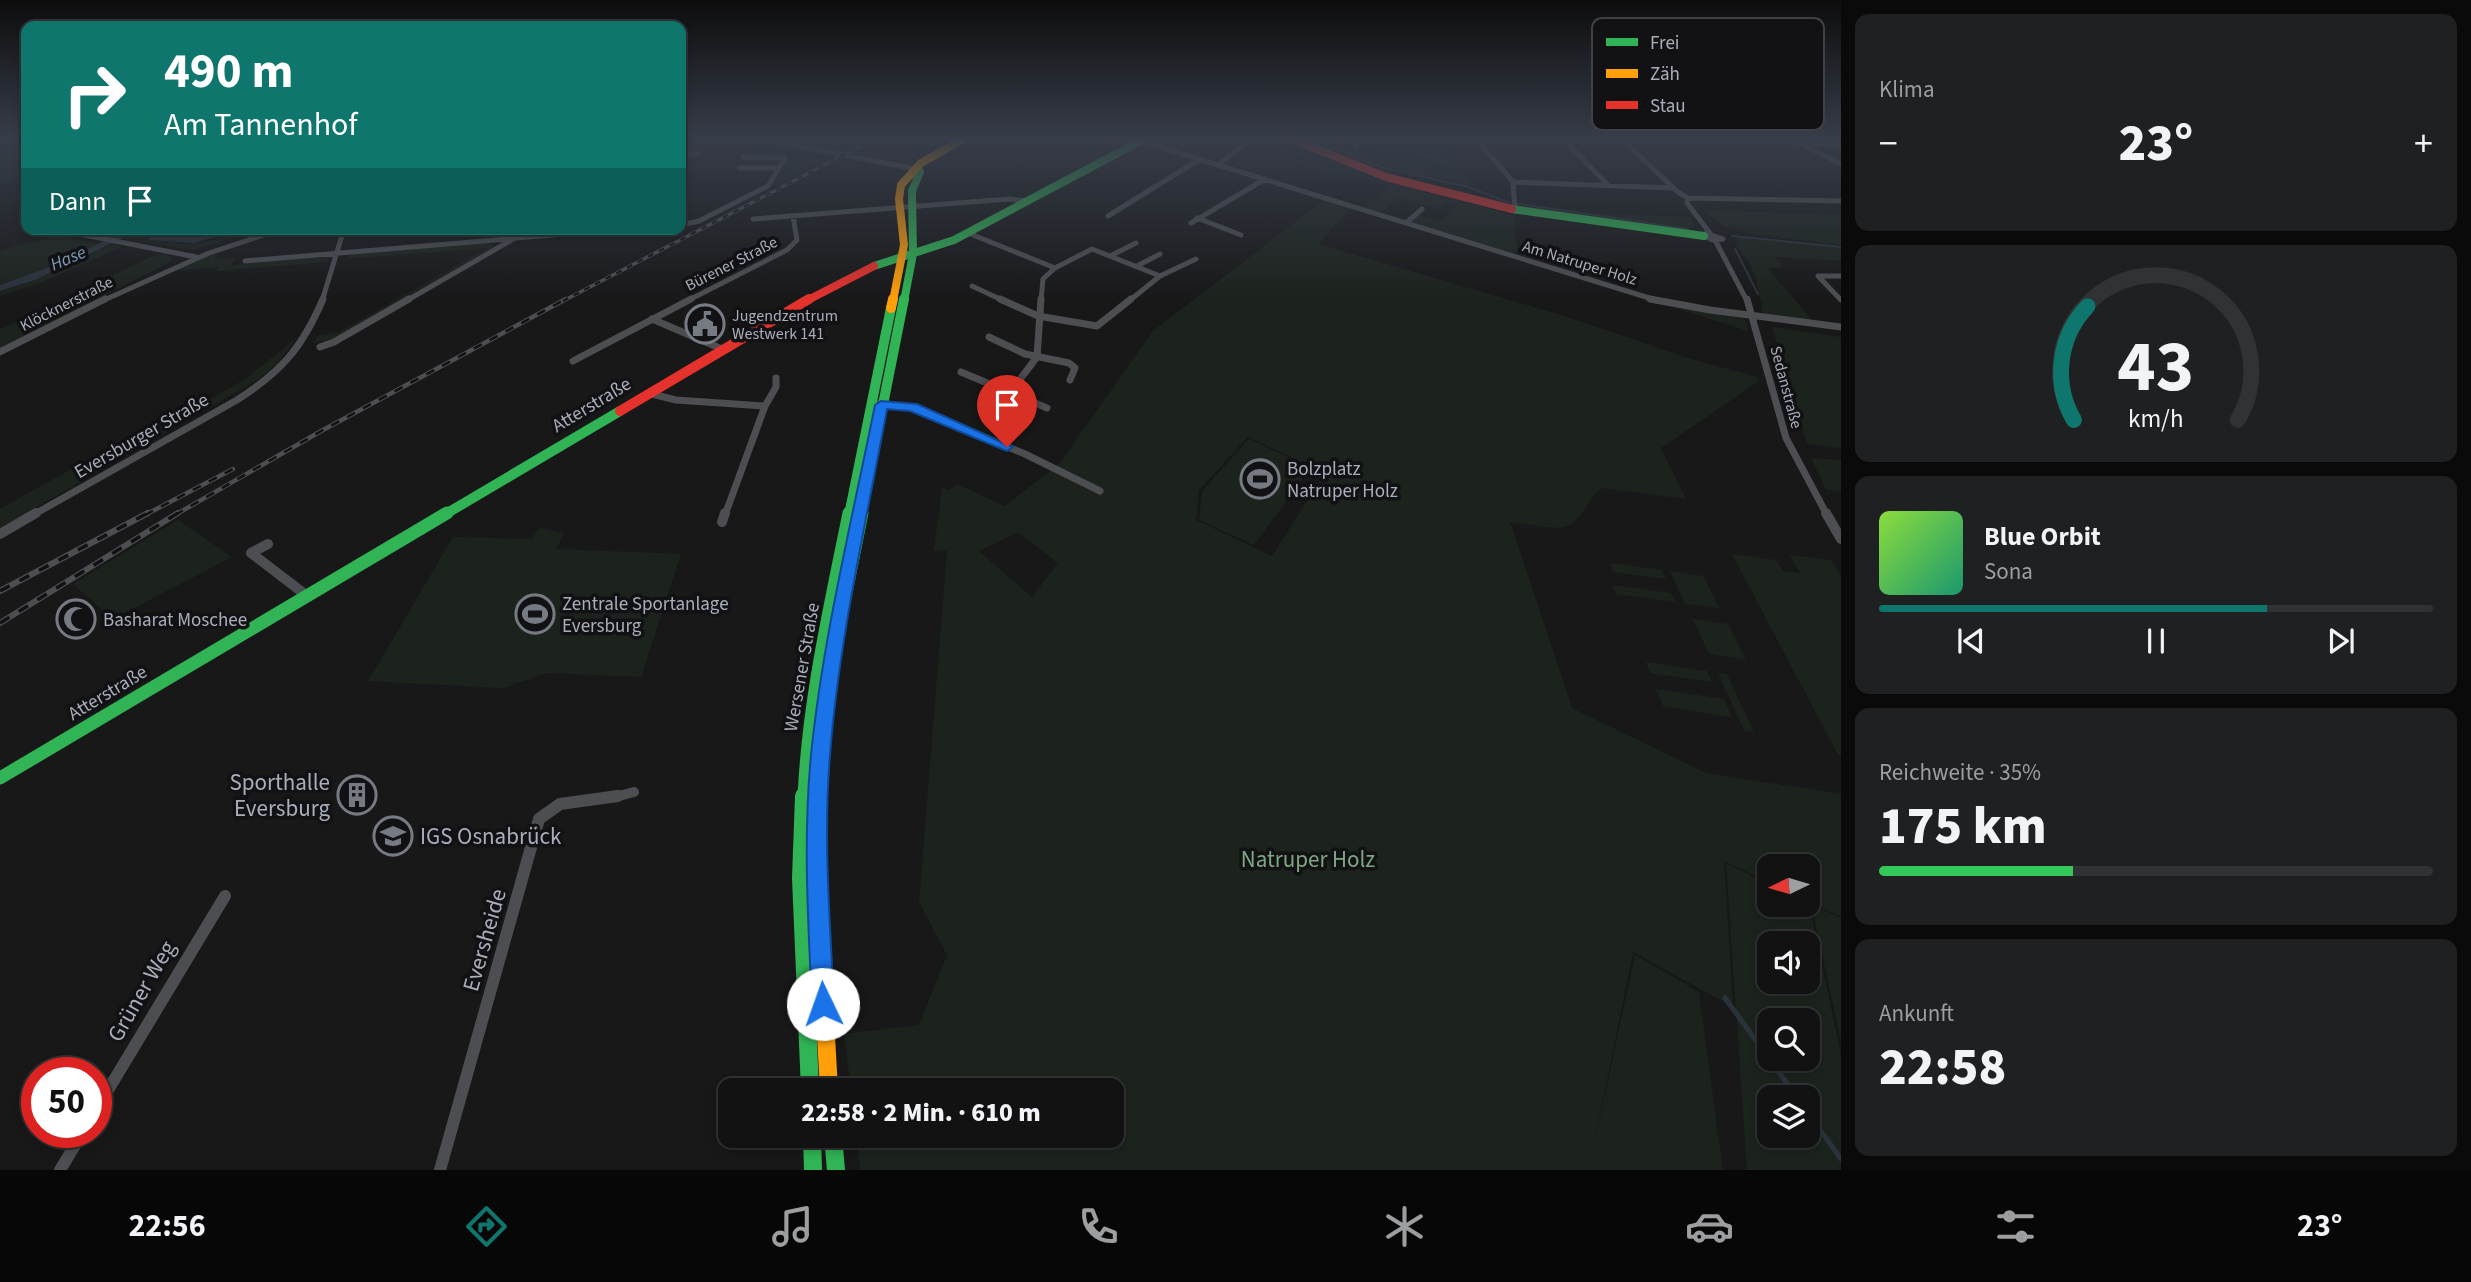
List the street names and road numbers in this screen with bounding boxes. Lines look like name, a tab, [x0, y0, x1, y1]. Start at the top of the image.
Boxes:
street label: Bürener Straße	[682, 231, 781, 297]
street label: Am Natruper Holz	[1520, 235, 1640, 291]
street label: Klöcknerstraße	[16, 271, 117, 337]
street label: Sedanstraße	[1764, 344, 1808, 431]
street label: Atterstraße	[547, 371, 637, 440]
street label: Eversburger Straße	[70, 387, 214, 486]
street label: Wersener Straße	[778, 601, 827, 734]
street label: Atterstraße	[63, 659, 153, 728]
street label: Eversheide	[454, 885, 515, 995]
street label: Grüner Weg	[99, 934, 184, 1048]

